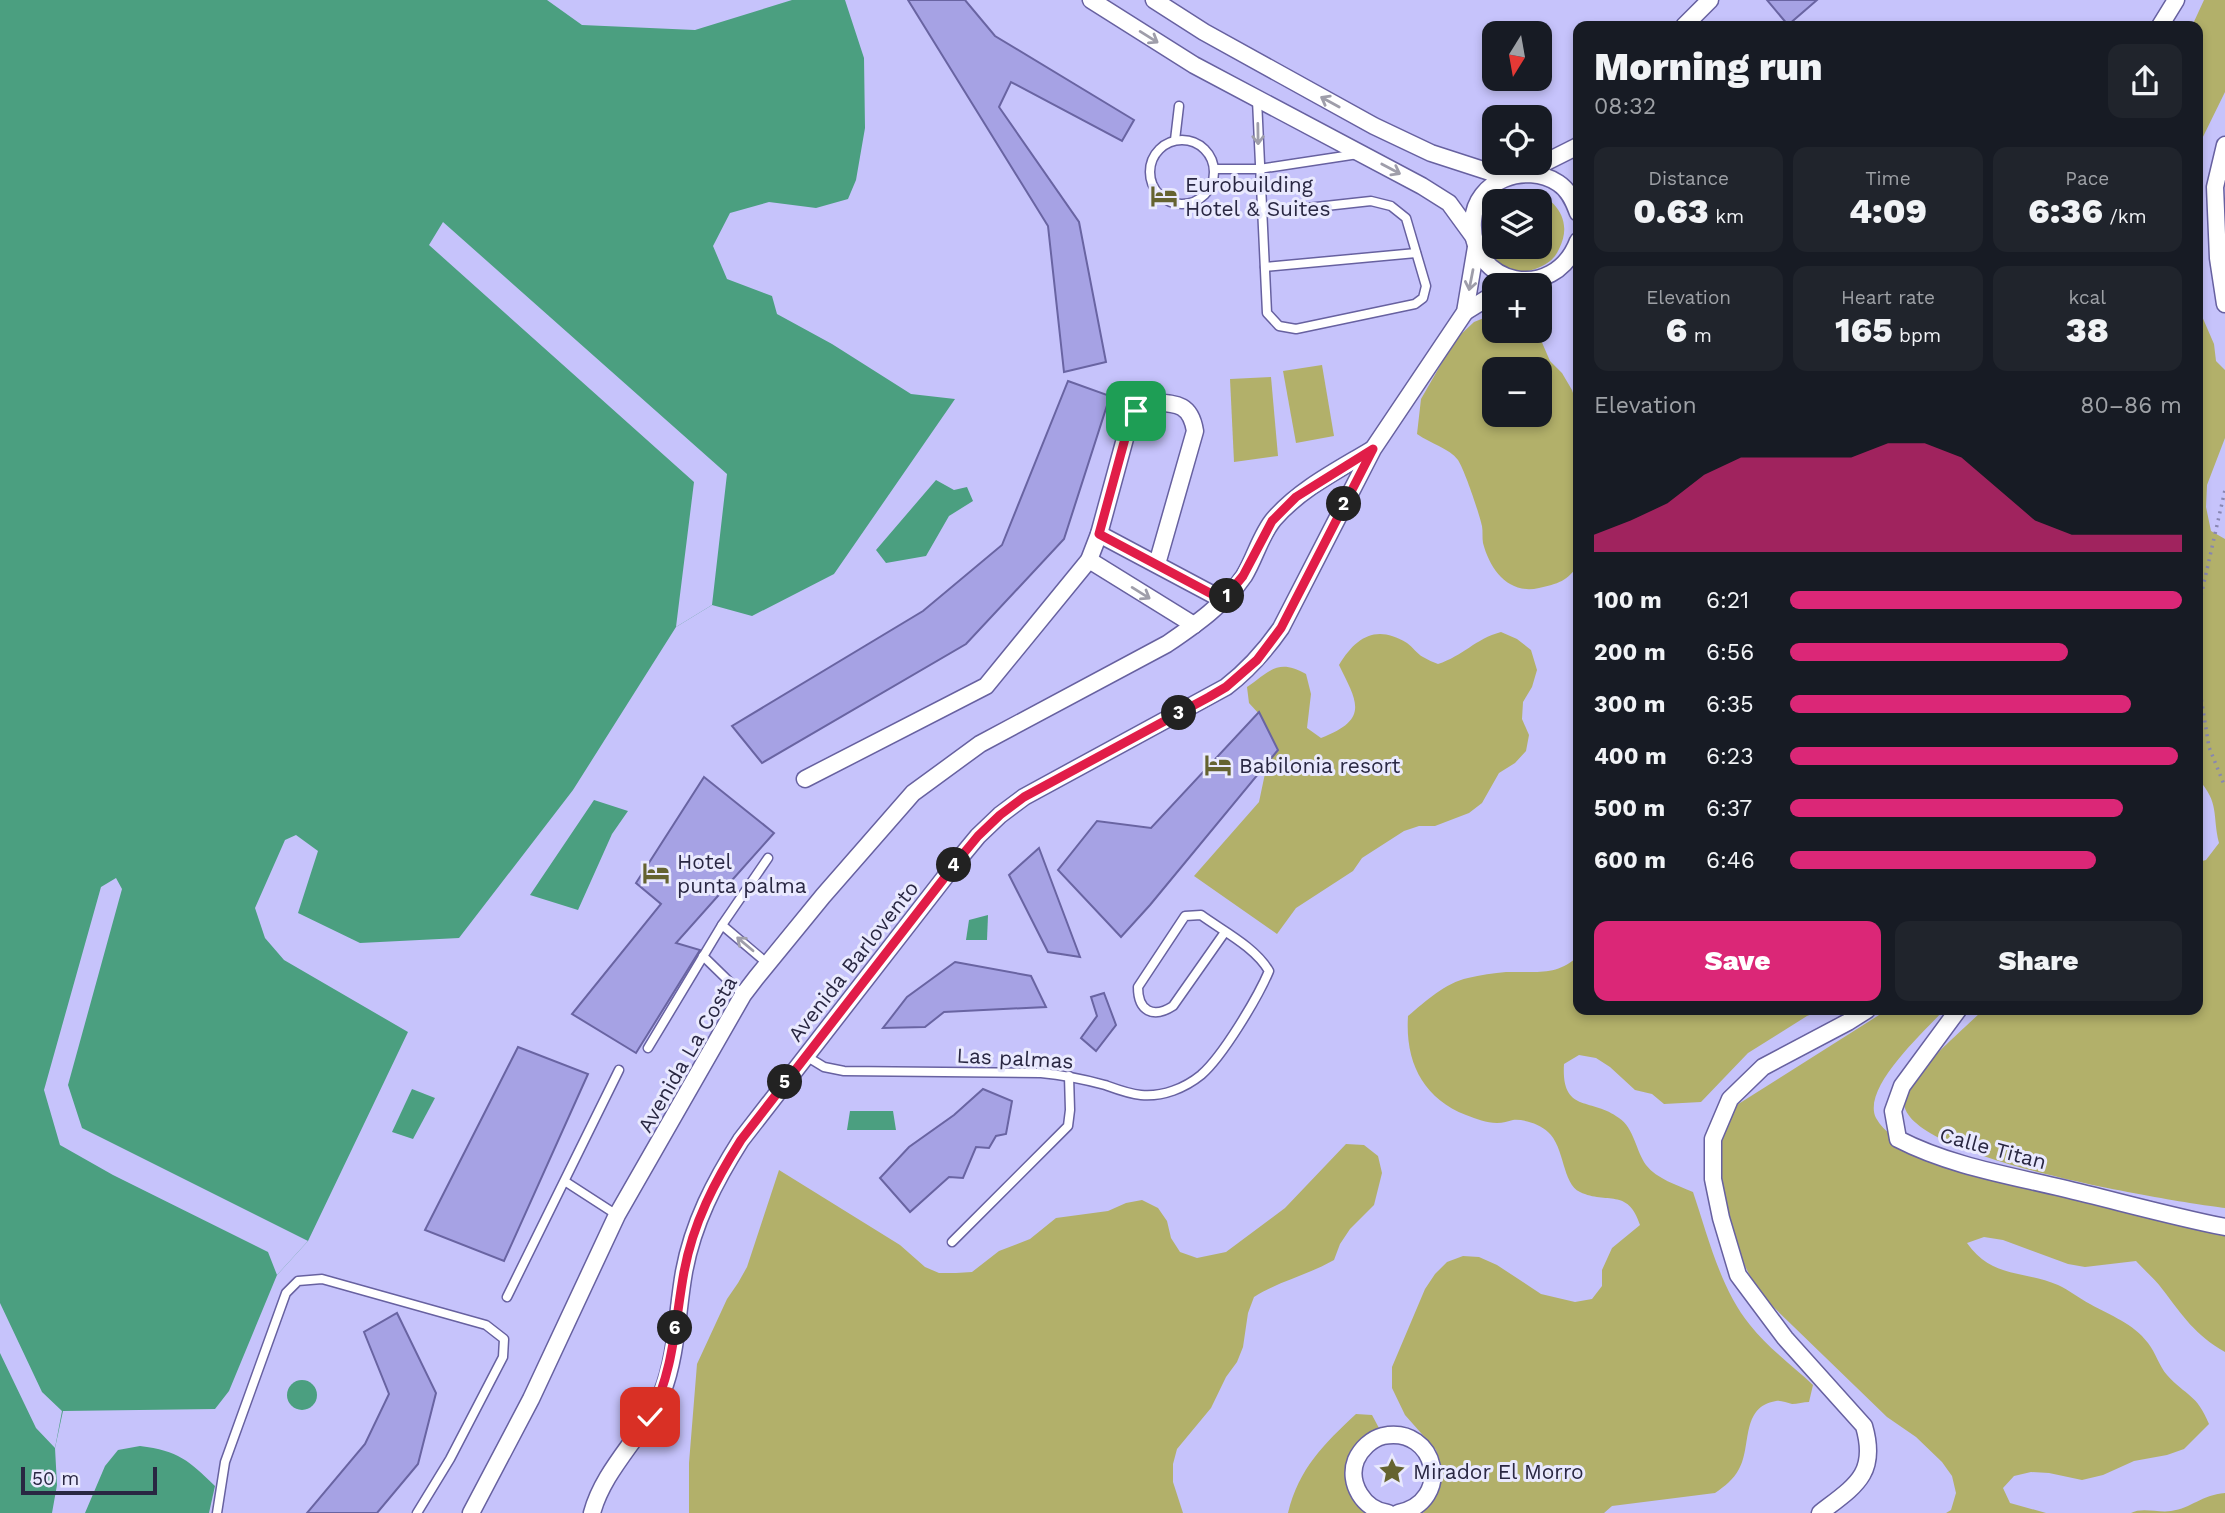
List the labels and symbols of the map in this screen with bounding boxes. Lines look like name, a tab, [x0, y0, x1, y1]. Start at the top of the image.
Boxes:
north arrow	[1482, 21, 1552, 91]
one-way arrow	[1138, 30, 1158, 44]
one-way arrow	[1320, 95, 1341, 108]
one-way arrow	[1251, 122, 1265, 145]
one-way arrow	[1380, 163, 1401, 177]
place label: Eurobuilding Hotel & Suites	[1185, 172, 1331, 221]
hotel icon: Eurobuilding Hotel & Suites	[1149, 181, 1179, 211]
one-way arrow	[1464, 268, 1478, 291]
pin	[1106, 381, 1166, 441]
pin: 2	[1326, 486, 1362, 522]
pin: 1	[1210, 578, 1244, 614]
one-way arrow	[1131, 586, 1151, 600]
pin: 3	[1162, 696, 1196, 730]
hotel icon: Babilonia resort	[1203, 750, 1233, 780]
place label: Babilonia resort	[1239, 753, 1400, 778]
pin: 4	[936, 848, 972, 882]
place label: Hotel punta palma	[677, 849, 807, 898]
hotel icon: Hotel punta palma	[641, 858, 671, 888]
street label: Avenida Barlovento	[783, 876, 923, 1046]
one-way arrow	[736, 936, 754, 952]
street label: Avenida La Costa	[632, 971, 742, 1137]
street label: Las palmas	[956, 1042, 1074, 1074]
pin: 5	[768, 1064, 802, 1100]
street label: Calle Titan	[1937, 1122, 2049, 1174]
pin: 6	[658, 1310, 692, 1346]
pin	[620, 1387, 680, 1447]
place icon: Mirador El Morro	[1377, 1456, 1407, 1486]
place label: Mirador El Morro	[1413, 1459, 1584, 1484]
scale bar	[21, 1464, 158, 1496]

